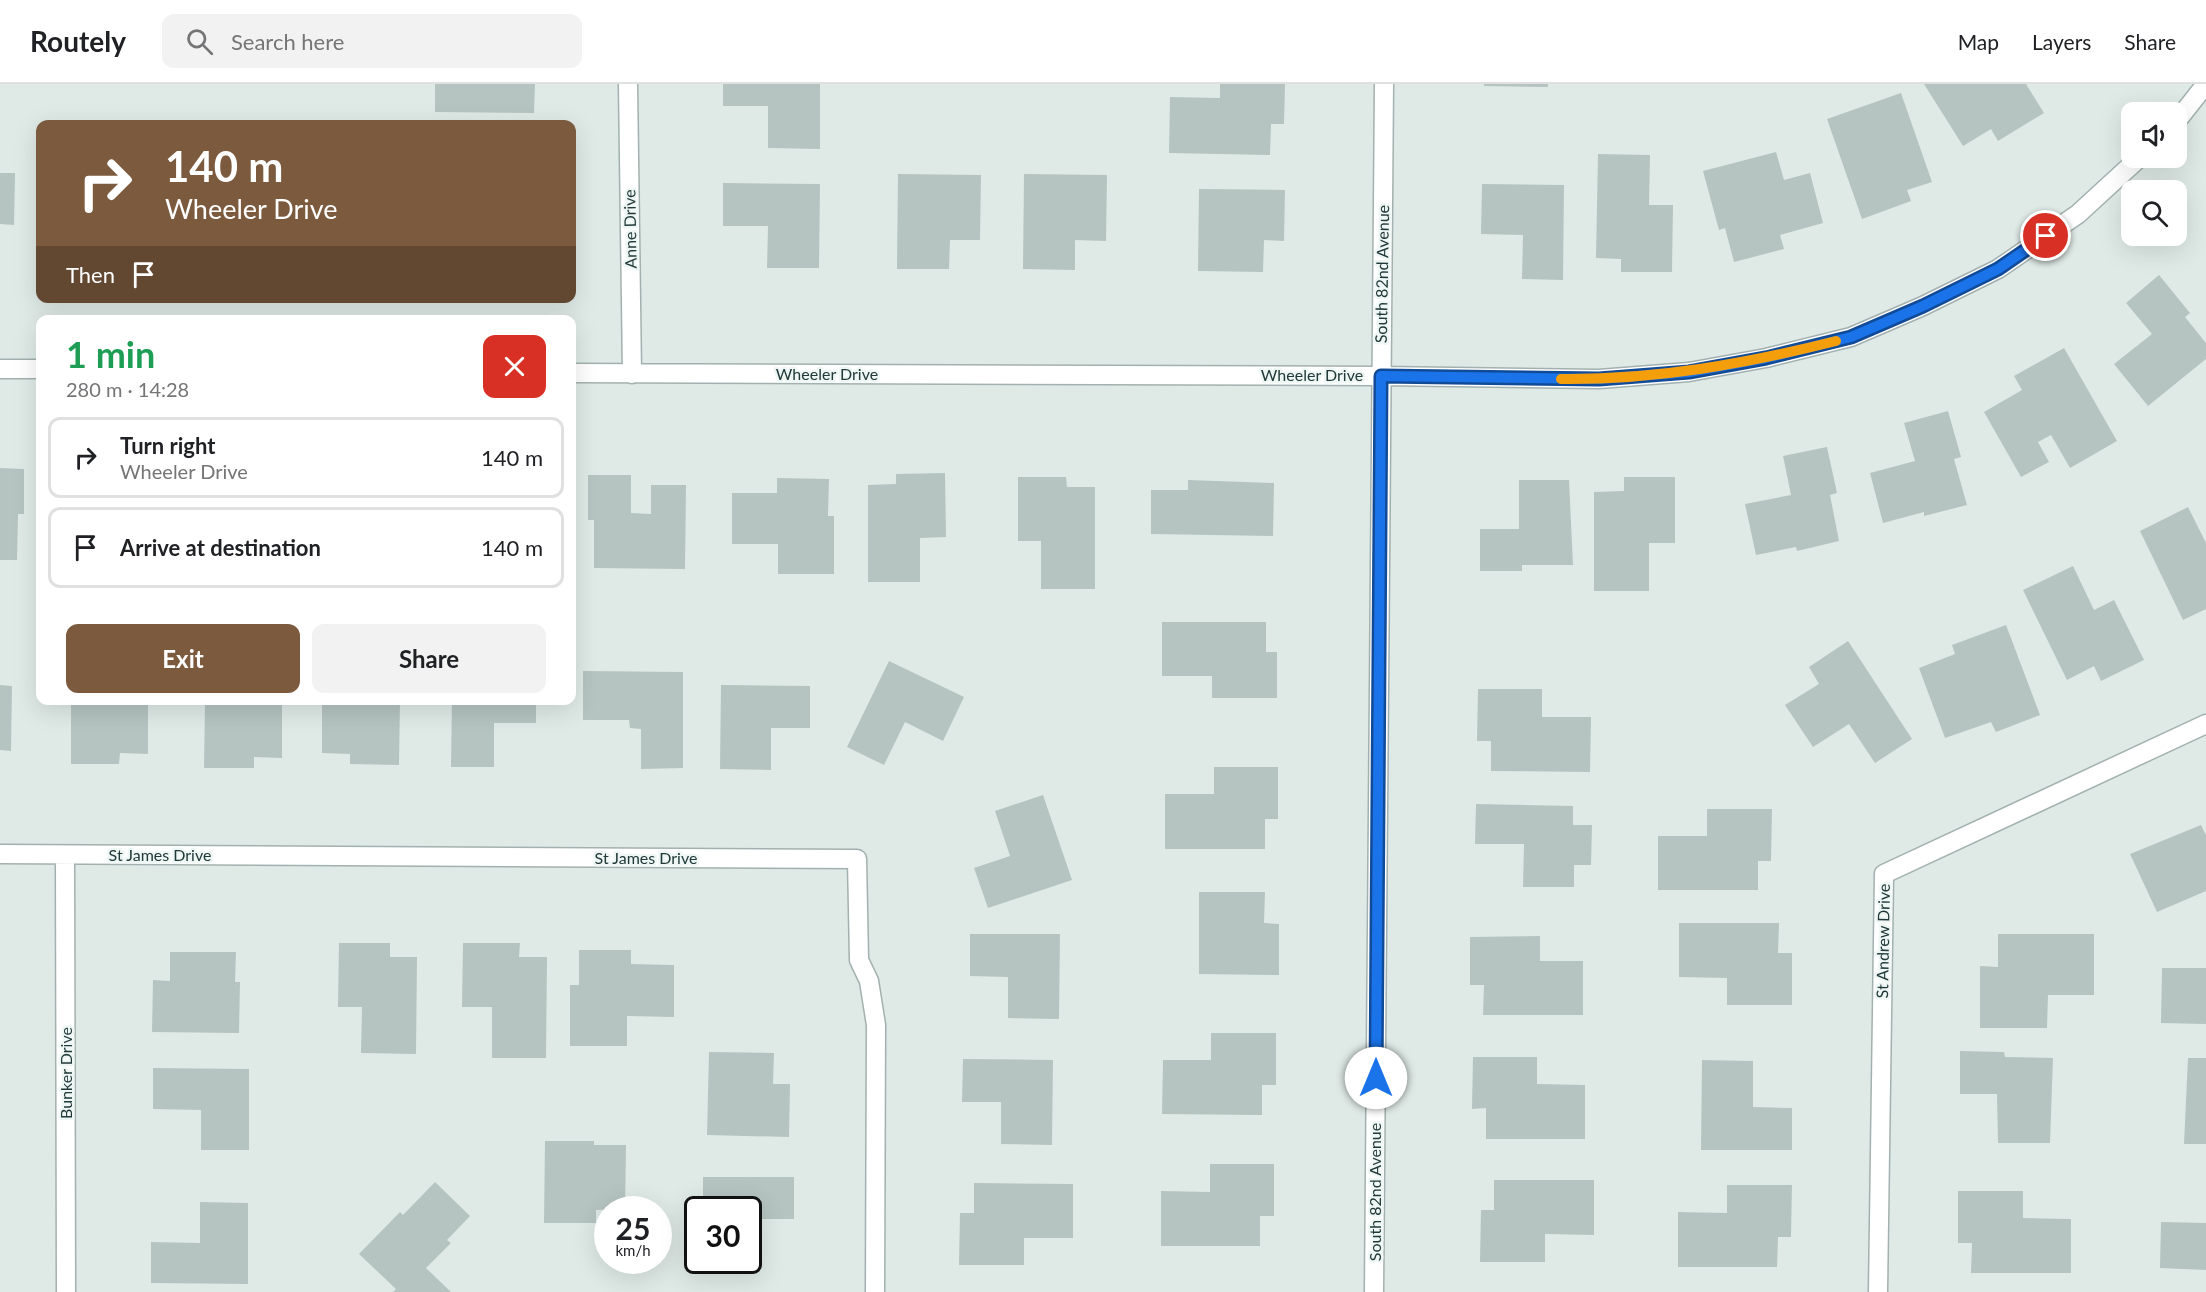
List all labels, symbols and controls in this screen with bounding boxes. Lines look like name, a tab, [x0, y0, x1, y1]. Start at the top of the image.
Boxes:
search box	[162, 14, 582, 68]
text: Routely	[30, 24, 126, 58]
icon: search	[183, 25, 216, 58]
text: Search here	[231, 28, 344, 55]
text: Map	[1958, 29, 1999, 54]
text: Layers	[2032, 29, 2091, 54]
text: Share	[2124, 29, 2176, 54]
map controls	[2121, 102, 2187, 246]
button: sound	[2121, 102, 2187, 168]
text: 140 m	[165, 141, 283, 191]
icon: right	[66, 144, 144, 222]
button: search	[2121, 180, 2187, 246]
street label: Anne Drive	[619, 189, 640, 269]
text: Wheeler Drive	[165, 192, 338, 225]
street label: South 82nd Avenue	[1371, 205, 1392, 343]
pin	[2020, 210, 2071, 261]
icon: arrive	[2029, 219, 2062, 252]
icon: arrive	[127, 258, 160, 291]
text: Then	[66, 261, 115, 288]
text: 1 min	[66, 332, 155, 376]
button: close	[483, 335, 546, 398]
street label: Wheeler Drive	[776, 364, 878, 383]
street label: Wheeler Drive	[1261, 365, 1363, 384]
text: 280 m · 14:28	[66, 377, 189, 401]
text: Turn right	[120, 432, 215, 459]
icon: right	[69, 441, 102, 474]
text: 140 m	[481, 444, 543, 471]
text: Wheeler Drive	[120, 459, 248, 483]
icon: arrive	[69, 531, 102, 564]
text: Arrive at destination	[120, 534, 321, 561]
text: 140 m	[481, 534, 543, 561]
button: Exit	[66, 624, 300, 693]
button: Share	[312, 624, 546, 693]
street label: St James Drive	[109, 845, 211, 864]
street label: St James Drive	[595, 848, 697, 867]
street label: St Andrew Drive	[1872, 884, 1893, 998]
street label: Bunker Drive	[56, 1027, 75, 1119]
position arrow	[1344, 1046, 1408, 1110]
street label: South 82nd Avenue	[1365, 1123, 1384, 1261]
speed limit sign: 30	[684, 1196, 762, 1274]
text: 25	[616, 1210, 650, 1246]
text: km/h	[615, 1241, 651, 1259]

